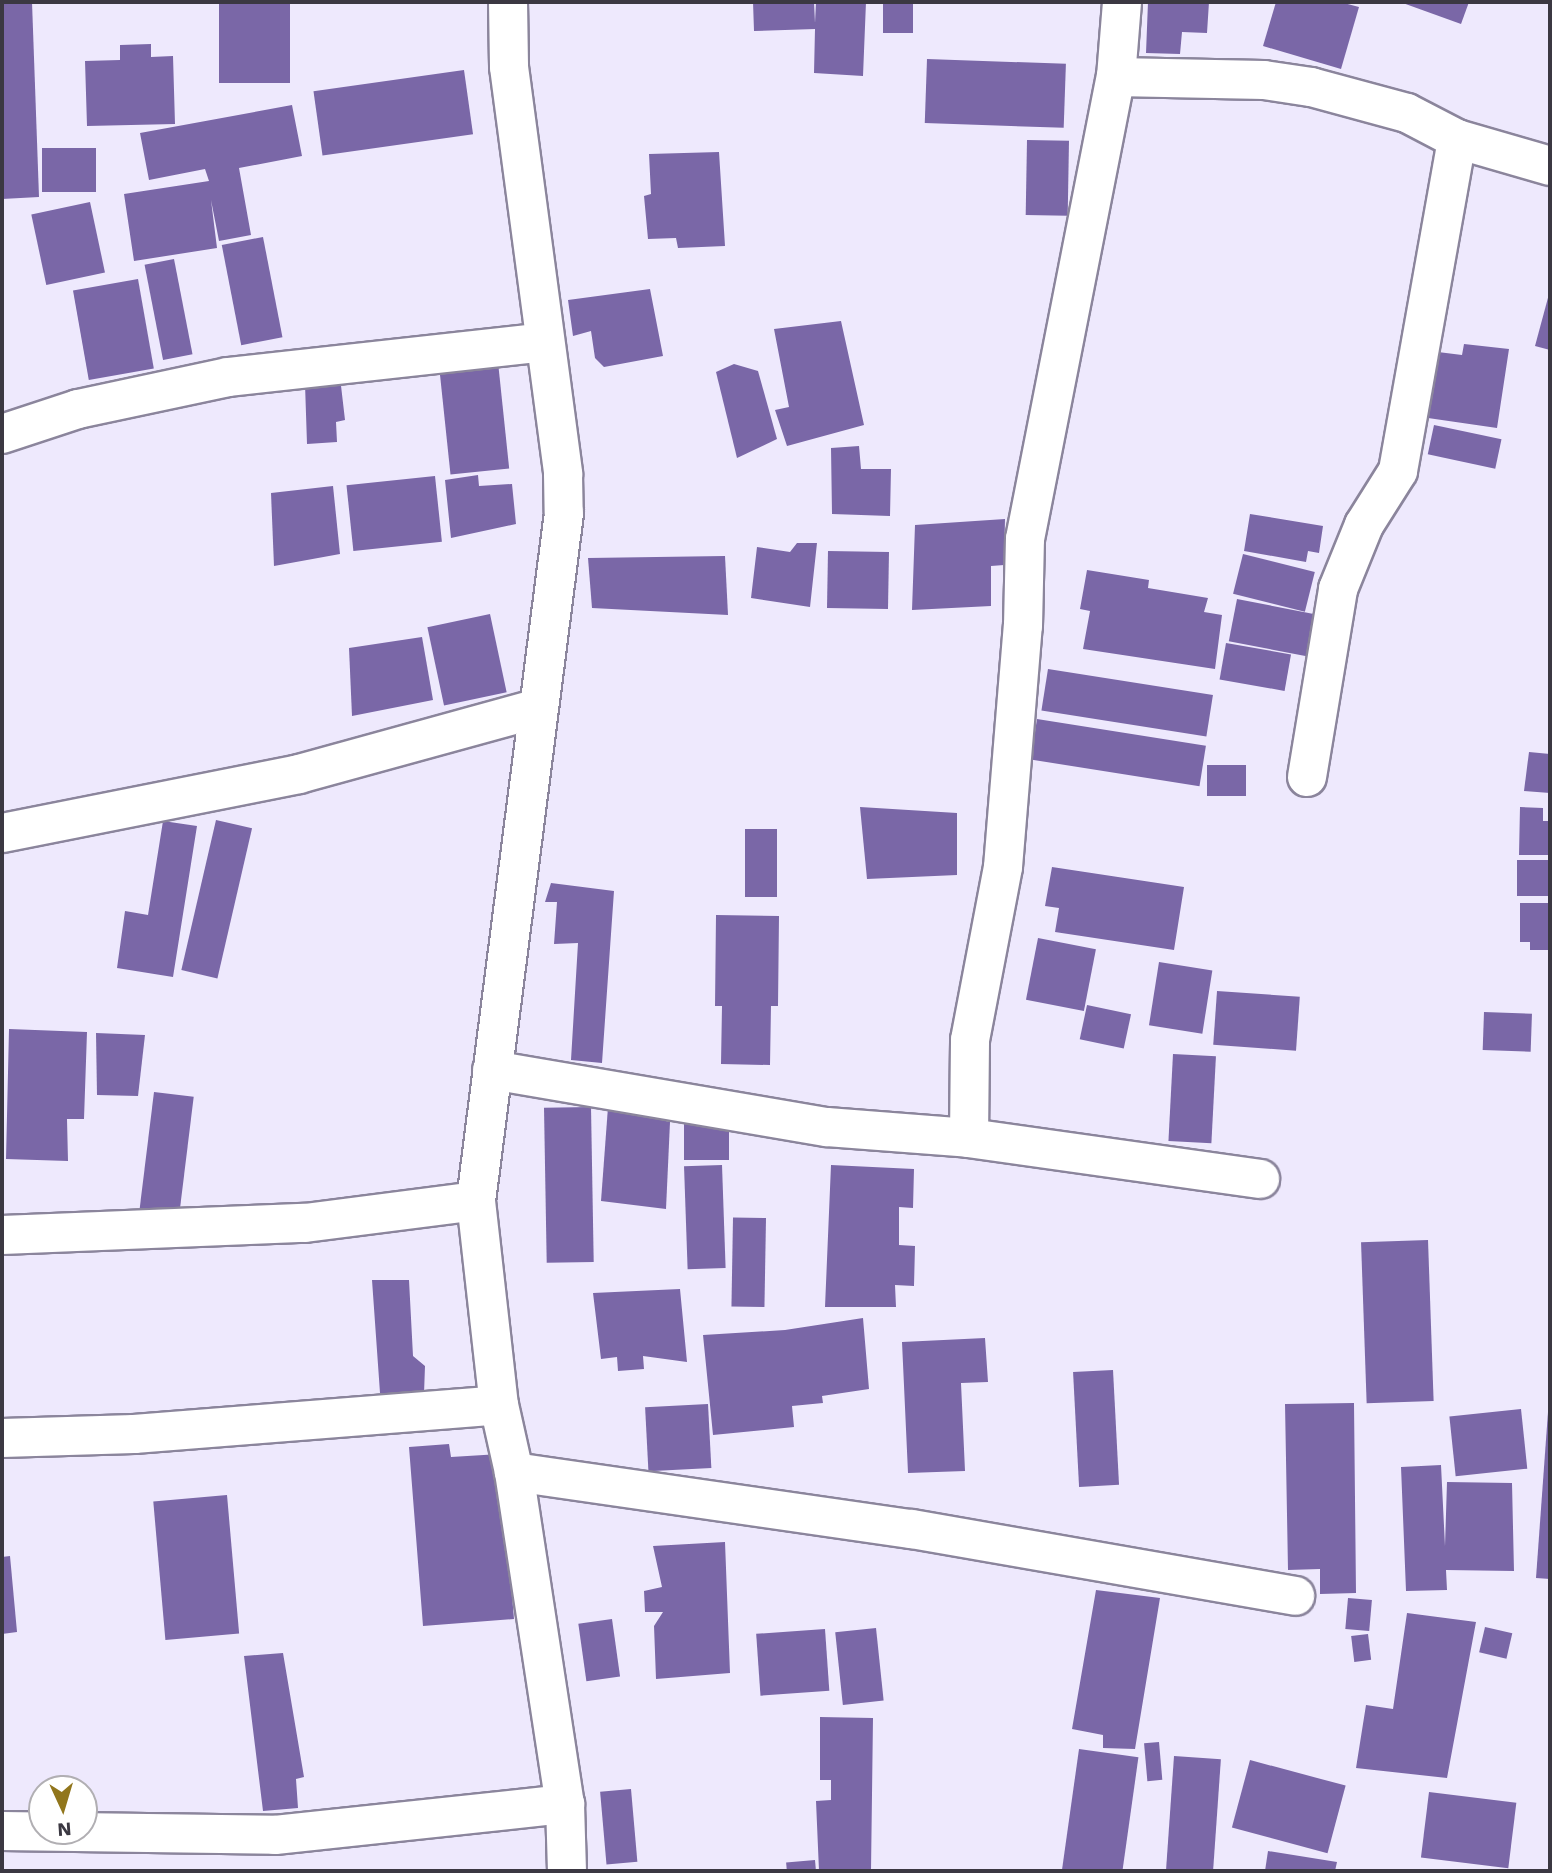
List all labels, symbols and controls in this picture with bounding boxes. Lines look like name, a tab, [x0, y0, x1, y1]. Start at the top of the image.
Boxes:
north arrow	[28, 1775, 98, 1845]
text: N	[57, 1817, 72, 1841]

